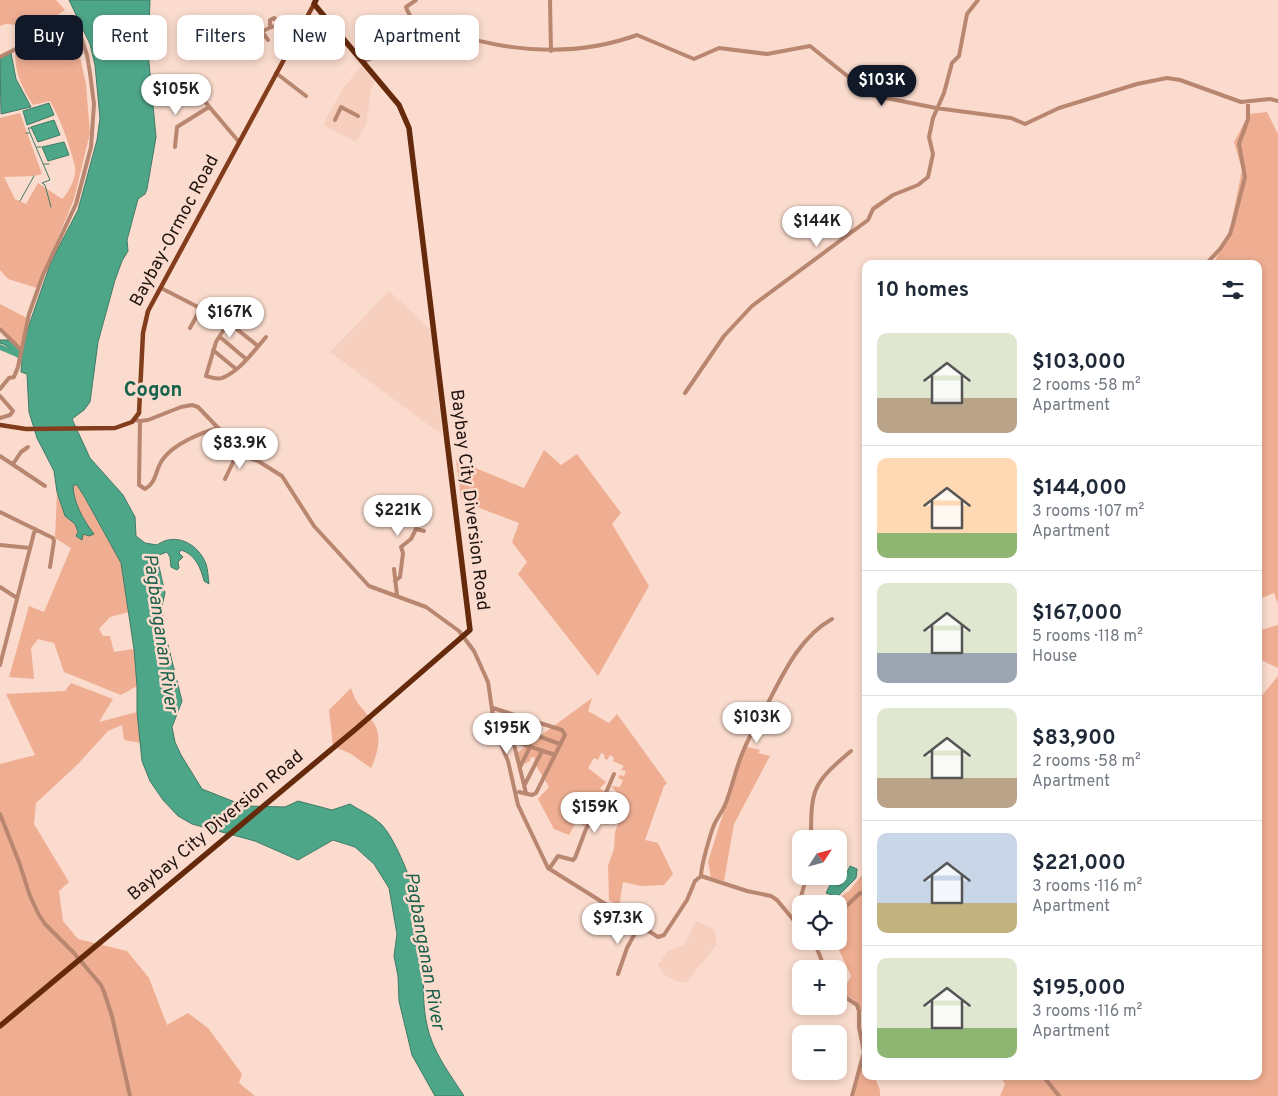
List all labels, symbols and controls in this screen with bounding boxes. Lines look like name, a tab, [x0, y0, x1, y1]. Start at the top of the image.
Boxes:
chip: Buy	[15, 15, 83, 60]
chip: Rent	[93, 15, 167, 60]
chip: Filters	[177, 15, 264, 60]
chip: New	[274, 15, 345, 60]
chip: Apartment	[355, 15, 479, 60]
pin: $103K	[847, 64, 917, 107]
text: $103K	[858, 71, 906, 91]
pin: $105K	[141, 74, 211, 116]
text: $105K	[152, 80, 200, 100]
street label: Baybay-Ormoc Road	[125, 151, 225, 311]
pin: $144K	[782, 206, 852, 248]
text: $144K	[793, 212, 841, 232]
icon: filters	[1219, 276, 1247, 304]
text: 10 homes	[877, 277, 969, 304]
pin: $167K	[195, 296, 265, 339]
text: $167K	[207, 303, 253, 323]
text: $103,000	[1032, 349, 1126, 376]
icon: home	[917, 353, 977, 413]
text: 2 rooms · 58 m²	[1032, 376, 1141, 396]
district label: Cogon	[124, 378, 182, 404]
street label: Baybay City Diversion Road	[444, 388, 494, 612]
text: Apartment	[1032, 396, 1110, 416]
pin: $83.9K	[199, 428, 281, 470]
text: $83.9K	[213, 434, 267, 454]
text: $144,000	[1032, 475, 1127, 502]
icon: home	[917, 478, 977, 538]
pin: $221K	[363, 494, 433, 537]
text: $221K	[375, 501, 421, 521]
text: 3 rooms · 107 m²	[1032, 502, 1144, 522]
text: Apartment	[1032, 522, 1110, 542]
water label: Pagbanganan River	[137, 552, 183, 716]
text: $167,000	[1032, 600, 1122, 627]
icon: home	[917, 603, 977, 663]
text: 5 rooms · 118 m²	[1032, 627, 1143, 647]
text: House	[1032, 647, 1077, 667]
pin: $103K	[722, 702, 792, 744]
text: $103K	[733, 708, 781, 728]
pin: $195K	[472, 712, 542, 755]
text: $195K	[484, 719, 531, 739]
text: $83,900	[1032, 725, 1116, 752]
icon: home	[917, 728, 977, 788]
street label: Baybay City Diversion Road	[123, 746, 309, 906]
text: 2 rooms · 58 m²	[1032, 752, 1141, 772]
text: Apartment	[1032, 772, 1110, 792]
pin: $159K	[560, 792, 630, 834]
text: $159K	[572, 798, 619, 818]
north arrow	[792, 830, 848, 885]
map controls	[792, 830, 847, 1080]
text: $221,000	[1032, 850, 1126, 877]
icon: home	[917, 853, 977, 913]
water label: Pagbanganan River	[398, 870, 450, 1034]
text: 3 rooms · 116 m²	[1032, 877, 1142, 897]
button: locate	[792, 895, 847, 950]
text: Apartment	[1032, 897, 1110, 917]
pin: $97.3K	[577, 902, 659, 945]
text: $97.3K	[593, 909, 643, 929]
button: +	[792, 960, 847, 1015]
text: $195,000	[1032, 975, 1126, 1002]
icon: home	[917, 978, 977, 1038]
text: 3 rooms · 116 m²	[1032, 1002, 1142, 1022]
text: Apartment	[1032, 1022, 1110, 1042]
button: −	[792, 1025, 847, 1080]

